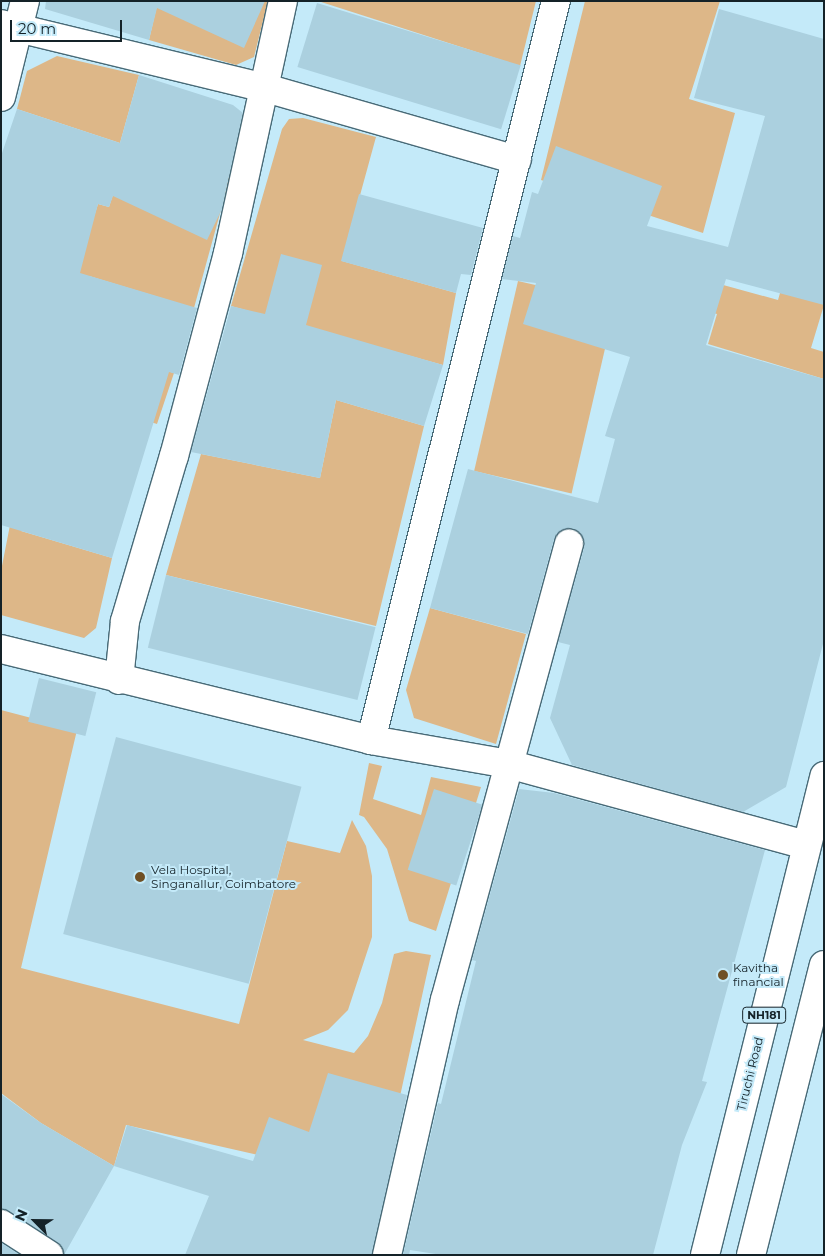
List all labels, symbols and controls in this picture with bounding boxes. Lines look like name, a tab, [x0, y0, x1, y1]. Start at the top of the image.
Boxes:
scale bar	[12, 10, 125, 42]
text: 20 m	[18, 19, 56, 38]
place label: Vela Hospital, Singanallur, Coimbatore	[151, 863, 296, 891]
marker: Vela Hospital, Singanallur, Coimbatore	[133, 870, 147, 884]
place label: Kavitha financial	[733, 961, 784, 989]
marker: Kavitha financial	[717, 969, 729, 981]
road number: NH181	[742, 1006, 786, 1024]
street label: Tiruchi Road	[734, 1036, 766, 1112]
north arrow	[10, 1196, 60, 1246]
text: N	[11, 1206, 32, 1224]

